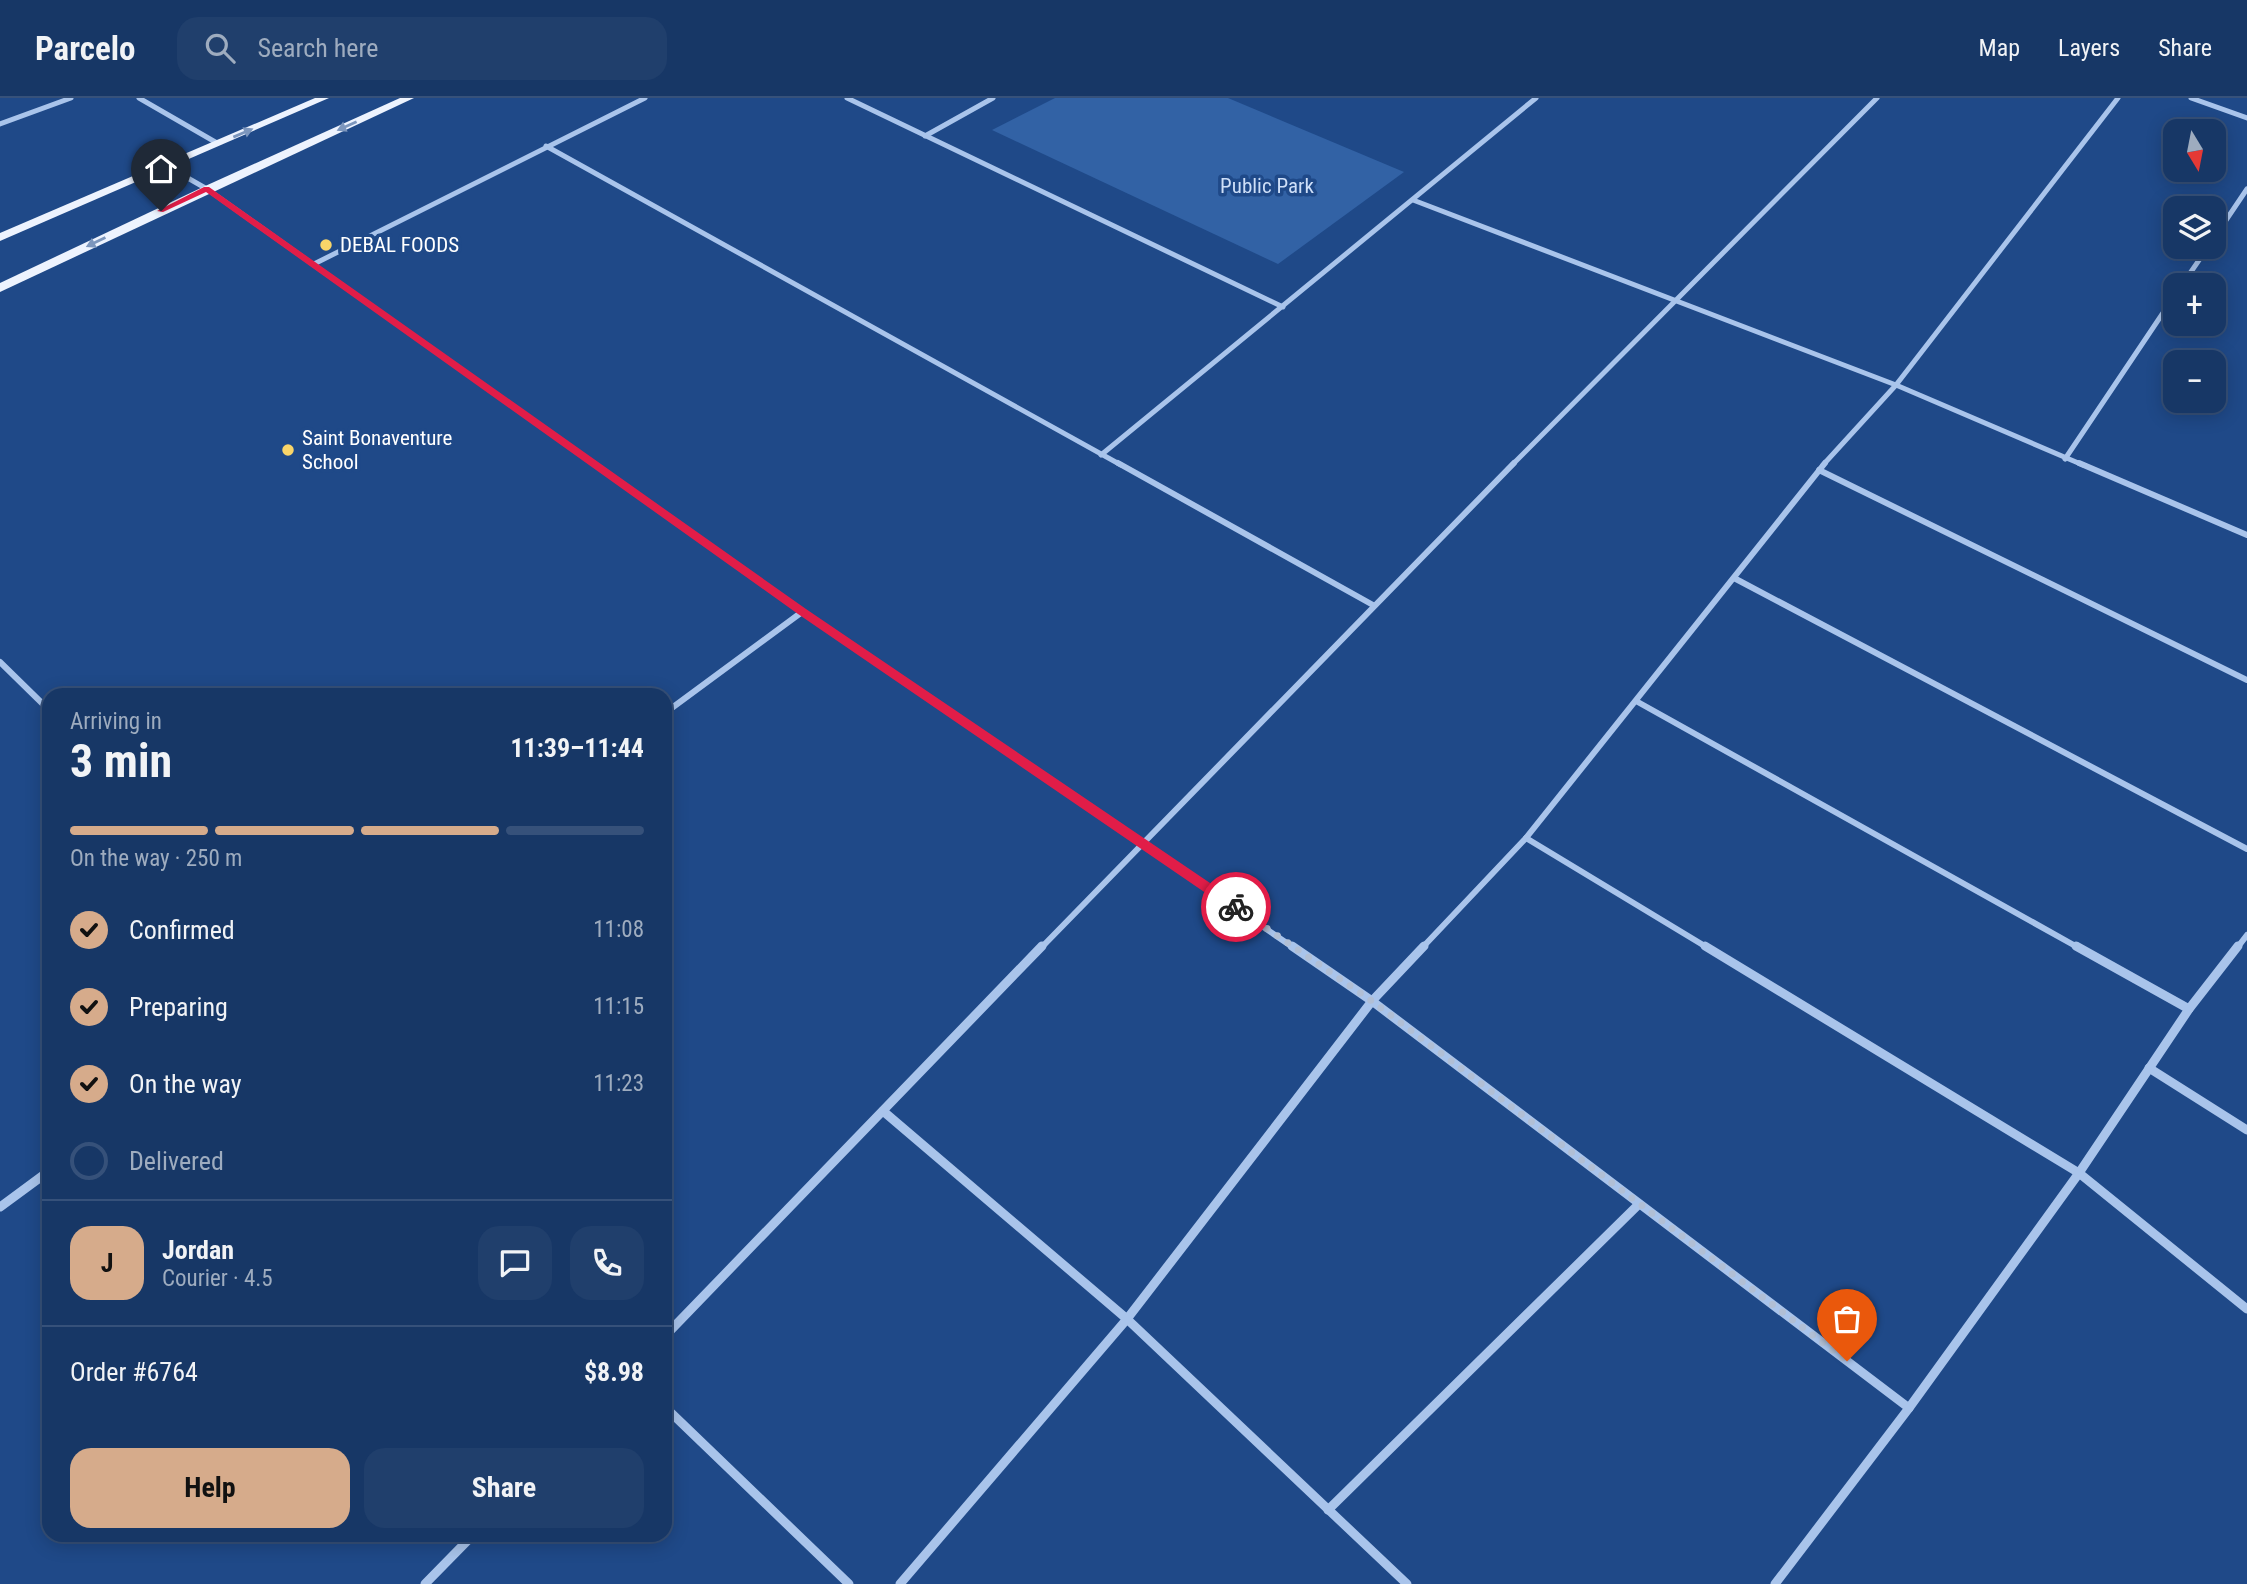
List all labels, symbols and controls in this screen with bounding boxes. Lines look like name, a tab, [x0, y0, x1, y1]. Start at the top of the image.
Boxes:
search box	[177, 17, 667, 80]
text: Parcelo	[35, 29, 135, 68]
icon: search	[201, 29, 239, 67]
text: Search here	[257, 33, 378, 63]
text: Map	[1979, 34, 2020, 62]
text: Layers	[2058, 34, 2120, 62]
text: Share	[2158, 34, 2212, 62]
north arrow	[2163, 119, 2226, 182]
map controls	[2163, 119, 2226, 413]
one-way arrow	[336, 121, 357, 132]
one-way arrow	[232, 127, 253, 138]
pin	[131, 139, 191, 211]
icon: home	[142, 150, 180, 188]
park label: Public Park	[1220, 174, 1314, 198]
button: layers	[2163, 196, 2226, 259]
place label: DEBAL FOODS	[340, 233, 459, 257]
one-way arrow	[86, 236, 106, 248]
marker: DEBAL FOODS	[318, 237, 334, 253]
button: +	[2163, 273, 2226, 336]
button: −	[2163, 350, 2226, 413]
place label: Saint Bonaventure School	[302, 426, 452, 474]
marker: Saint Bonaventure School	[280, 442, 296, 458]
text: Arriving in	[70, 708, 162, 735]
text: 11:39–11:44	[510, 733, 644, 763]
text: 3 min	[70, 734, 172, 788]
text: On the way · 250 m	[70, 845, 242, 872]
courier	[1201, 872, 1271, 942]
icon: bike	[1217, 888, 1255, 926]
icon: check	[70, 911, 108, 949]
text: Confirmed	[129, 915, 235, 945]
text: 11:08	[593, 916, 644, 943]
icon: check	[70, 988, 108, 1026]
text: Preparing	[129, 992, 228, 1022]
text: 11:15	[593, 993, 644, 1020]
icon: check	[70, 1065, 108, 1103]
text: On the way	[129, 1069, 242, 1099]
text: 11:23	[593, 1070, 644, 1097]
text: Delivered	[129, 1146, 224, 1176]
button: chat	[478, 1226, 552, 1300]
button: phone	[570, 1226, 644, 1300]
text: Jordan	[162, 1235, 234, 1265]
text: J	[101, 1248, 113, 1278]
text: Courier · 4.5	[162, 1265, 273, 1292]
pin	[1817, 1289, 1877, 1361]
icon: bag	[1828, 1300, 1866, 1338]
text: Order #6764	[70, 1357, 198, 1387]
text: $8.98	[584, 1357, 644, 1387]
button: Help	[70, 1448, 350, 1528]
button: Share	[364, 1448, 644, 1528]

